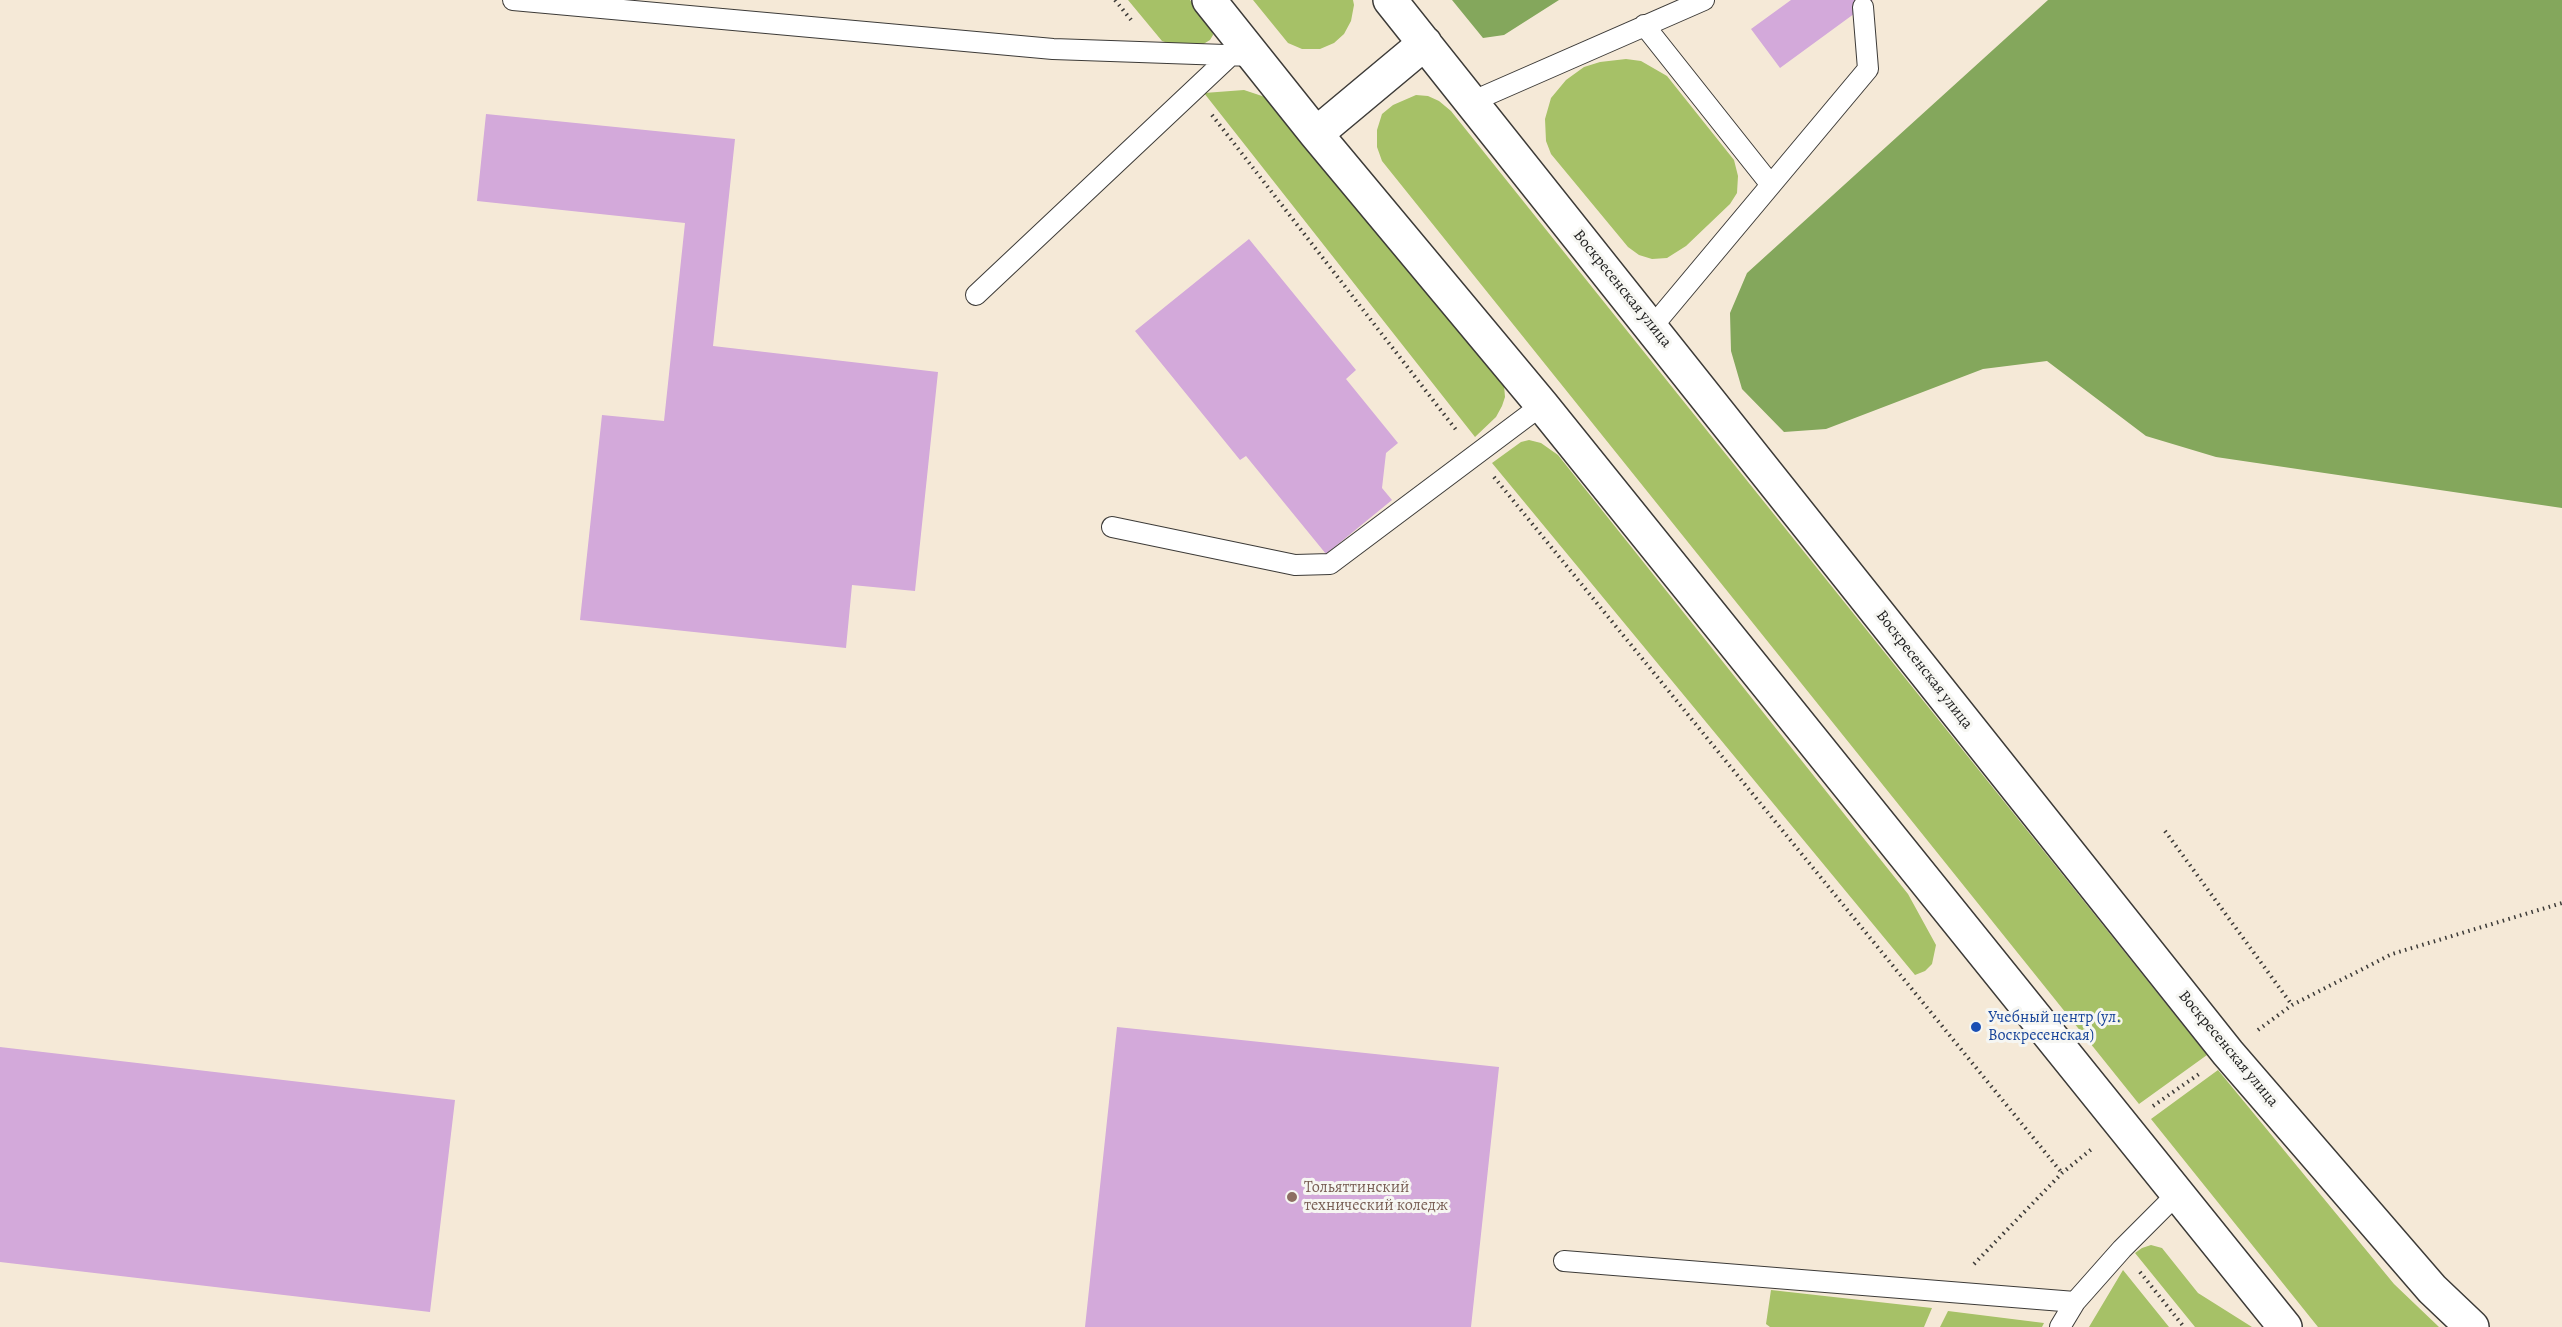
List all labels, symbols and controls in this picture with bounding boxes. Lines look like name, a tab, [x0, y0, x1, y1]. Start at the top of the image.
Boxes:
street label: Воскресенская улица	[1569, 226, 1675, 352]
street label: Воскресенская улица	[1872, 607, 1976, 733]
street label: Воскресенская улица	[2174, 987, 2282, 1111]
place label: Учебный центр (ул. Воскресенская)	[1988, 1008, 2121, 1046]
marker: Учебный центр (ул. Воскресенская)	[1969, 1020, 1983, 1034]
place label: Тольяттинский технический коледж	[1304, 1178, 1448, 1216]
marker: Тольяттинский технический коледж	[1285, 1190, 1299, 1204]

